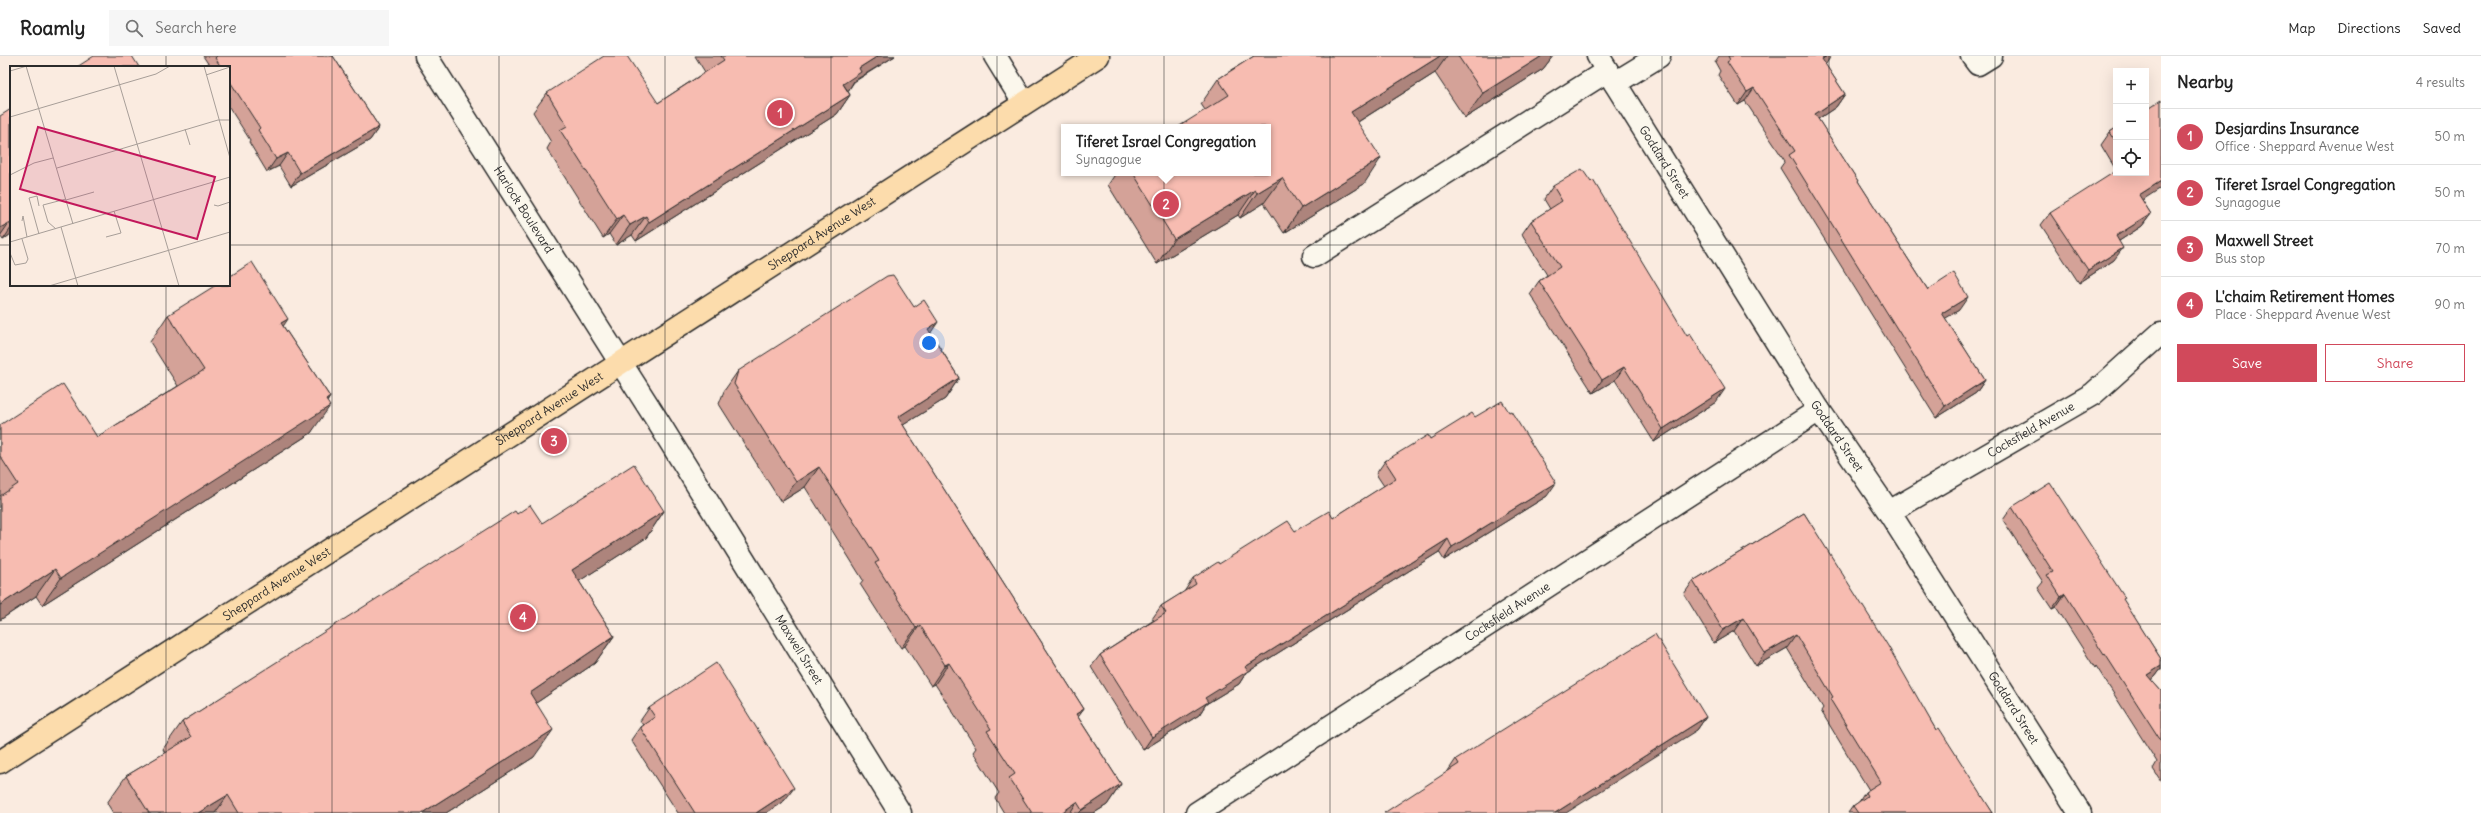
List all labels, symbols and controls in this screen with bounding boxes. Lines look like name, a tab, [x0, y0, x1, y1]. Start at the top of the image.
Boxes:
search box	[109, 10, 389, 46]
text: Roamly	[20, 16, 85, 40]
icon: search	[123, 17, 145, 39]
text: Search here	[155, 18, 237, 37]
text: Map	[2288, 19, 2315, 37]
text: Directions	[2337, 19, 2401, 37]
text: Saved	[2423, 19, 2461, 37]
inset map	[10, 66, 230, 286]
map controls	[2113, 68, 2149, 176]
button: +	[2113, 68, 2149, 104]
text: Nearby	[2177, 71, 2233, 93]
text: 4 results	[2416, 74, 2465, 91]
pin: 1	[767, 98, 793, 128]
button: −	[2113, 104, 2149, 140]
text: Desjardins Insurance	[2215, 119, 2359, 138]
street label: Goddard Street	[1636, 123, 1693, 201]
popup	[1061, 124, 1271, 176]
text: 1	[2187, 128, 2193, 145]
text: 50 m	[2434, 128, 2465, 145]
text: Tiferet Israel Congregation	[1076, 132, 1256, 151]
text: Office · Sheppard Avenue West	[2215, 138, 2394, 155]
button: locate	[2113, 140, 2149, 176]
text: Synagogue	[1076, 151, 1142, 168]
street label: Harlock Boulevard	[491, 163, 557, 256]
text: Tiferet Israel Congregation	[2215, 175, 2395, 194]
text: 2	[2186, 184, 2194, 201]
text: 50 m	[2434, 184, 2465, 201]
pin: 2	[1153, 189, 1179, 219]
street label: Sheppard Avenue West	[765, 193, 878, 273]
text: Synagogue	[2215, 194, 2281, 211]
text: Maxwell Street	[2215, 231, 2313, 250]
text: 3	[2186, 240, 2194, 257]
text: 70 m	[2436, 240, 2465, 257]
text: Bus stop	[2215, 250, 2265, 267]
text: L'chaim Retirement Homes	[2215, 287, 2395, 306]
text: 4	[2186, 296, 2194, 313]
text: 90 m	[2434, 296, 2465, 313]
text: Place · Sheppard Avenue West	[2215, 306, 2391, 323]
your location	[919, 333, 939, 353]
button: Save	[2177, 344, 2317, 382]
button: Share	[2325, 344, 2465, 382]
street label: Sheppard Avenue West	[492, 368, 606, 448]
street label: Goddard Street	[1808, 397, 1867, 474]
street label: Cocksfield Avenue	[1984, 398, 2077, 461]
pin: 3	[541, 426, 567, 456]
street label: Sheppard Avenue West	[220, 544, 333, 624]
street label: Cocksfield Avenue	[1462, 578, 1553, 644]
pin: 4	[510, 602, 536, 632]
street label: Maxwell Street	[772, 612, 826, 687]
street label: Goddard Street	[1985, 668, 2042, 747]

